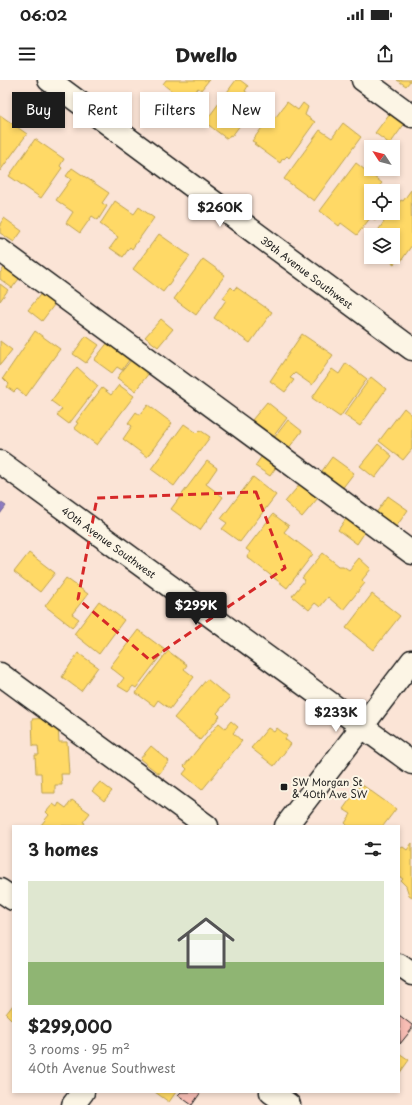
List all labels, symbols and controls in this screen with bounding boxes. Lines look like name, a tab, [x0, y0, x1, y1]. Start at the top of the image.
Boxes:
text: 06:02	[20, 3, 67, 26]
text: Dwello	[175, 41, 237, 68]
icon: menu	[16, 43, 38, 65]
icon: share	[374, 43, 396, 65]
chip: Buy	[12, 92, 65, 128]
chip: Rent	[73, 92, 132, 128]
chip: Filters	[140, 92, 209, 128]
chip: New	[217, 92, 275, 128]
north arrow	[364, 140, 400, 176]
map controls	[364, 140, 400, 264]
button: locate	[364, 184, 400, 220]
pin: $260K	[192, 194, 248, 228]
text: $260K	[197, 197, 243, 216]
button: layers	[364, 228, 400, 264]
street label: 39th Avenue Southwest	[258, 232, 356, 312]
street label: 40th Avenue Southwest	[59, 503, 159, 581]
pin: $299K	[168, 592, 224, 626]
text: $299K	[175, 595, 217, 614]
pin: $233K	[308, 699, 364, 733]
text: $233K	[314, 702, 358, 721]
place label: SW Morgan St & 40th Ave SW	[292, 774, 368, 801]
marker: SW Morgan St & 40th Ave SW	[279, 782, 289, 792]
text: 3 homes	[28, 836, 98, 862]
icon: filters	[362, 838, 384, 860]
icon: home	[170, 907, 242, 979]
text: $299,000	[28, 1013, 112, 1039]
text: 3 rooms · 95 m²	[28, 1039, 130, 1058]
text: 40th Avenue Southwest	[28, 1058, 175, 1077]

